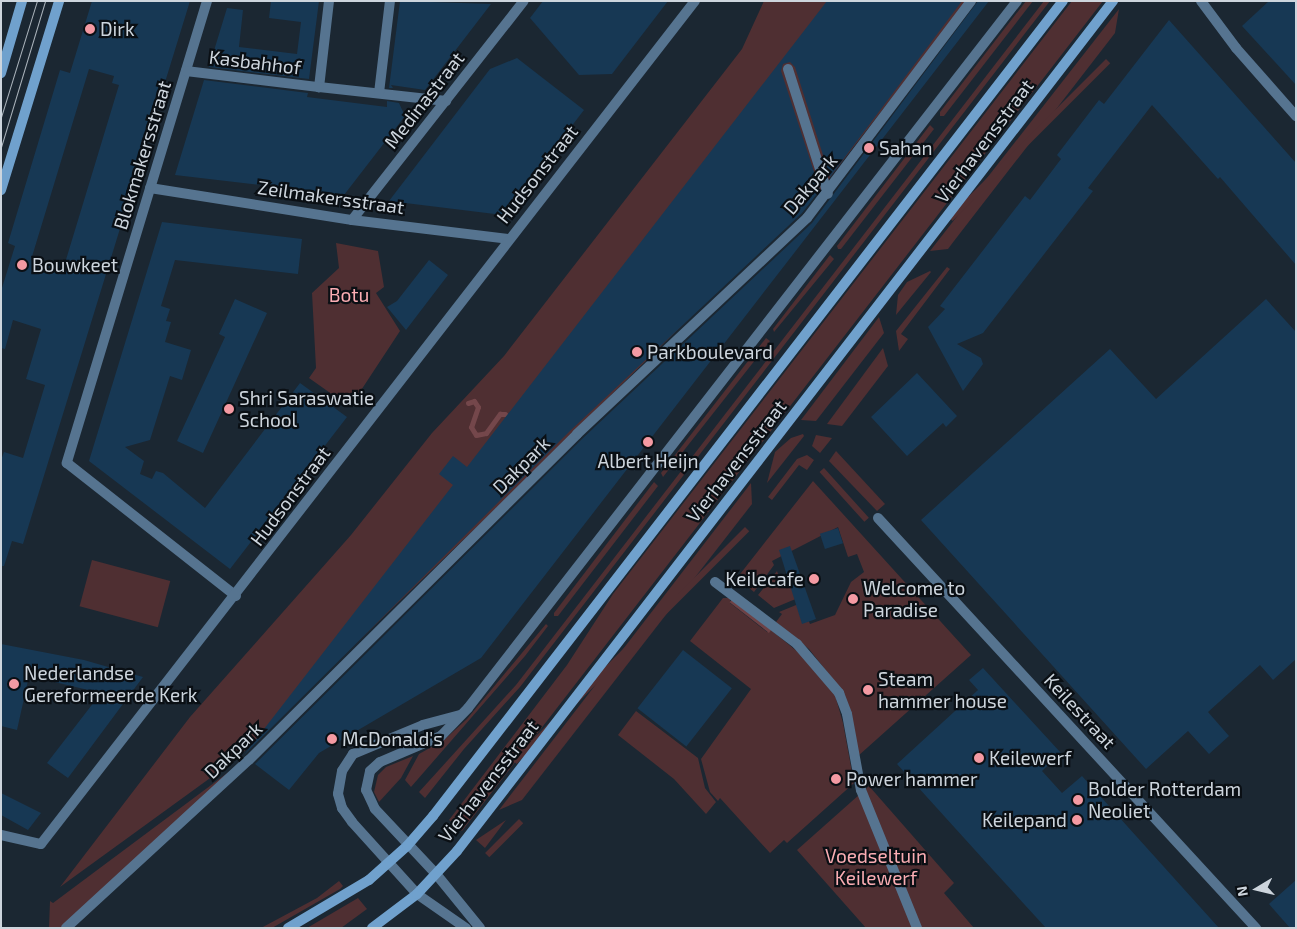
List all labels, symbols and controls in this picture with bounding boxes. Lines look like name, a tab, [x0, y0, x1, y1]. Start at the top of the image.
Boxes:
place label: Dirk	[100, 18, 135, 40]
marker: Dirk	[84, 23, 96, 35]
street label: Kasbahhof	[208, 45, 302, 79]
street label: Medinastraat	[379, 47, 469, 153]
street label: Vierhavensstraat	[930, 75, 1038, 207]
street label: Blokmakersstraat	[109, 78, 175, 232]
street label: Hudsonstraat	[492, 120, 582, 228]
place label: Sahan	[879, 137, 933, 159]
marker: Sahan	[863, 142, 875, 154]
street label: Dakpark	[778, 149, 842, 219]
street label: Zeilmakersstraat	[256, 175, 406, 219]
place label: Bouwkeet	[32, 254, 118, 276]
marker: Bouwkeet	[16, 259, 28, 271]
park label: Botu	[329, 284, 369, 306]
place label: Parkboulevard	[647, 341, 773, 363]
marker: Parkboulevard	[631, 346, 643, 358]
place label: Shri Saraswatie School	[239, 387, 374, 431]
street label: Vierhavensstraat	[681, 395, 791, 527]
marker: Shri Saraswatie School	[223, 403, 235, 415]
street label: Dakpark	[488, 432, 554, 498]
marker: Albert Heijn	[642, 436, 654, 448]
street label: Hudsonstraat	[245, 442, 335, 550]
place label: Albert Heijn	[598, 450, 698, 472]
place label: Keilecafe	[725, 568, 804, 590]
marker: Keilecafe	[808, 573, 820, 585]
place label: Welcome to Paradise	[863, 577, 966, 621]
marker: Welcome to Paradise	[847, 593, 859, 605]
place label: Nederlandse Gereformeerde Kerk	[24, 662, 197, 706]
place label: Steam hammer house	[878, 668, 1007, 712]
street label: Keilestraat	[1039, 669, 1121, 753]
marker: Nederlandse Gereformeerde Kerk	[8, 678, 20, 690]
marker: Steam hammer house	[862, 684, 874, 696]
street label: Vierhavensstraat	[433, 715, 543, 847]
street label: Dakpark	[199, 717, 267, 783]
place label: McDonald's	[342, 728, 443, 750]
marker: McDonald's	[326, 733, 338, 745]
place label: Keilewerf	[989, 747, 1071, 769]
marker: Keilewerf	[973, 752, 985, 764]
place label: Power hammer	[846, 768, 978, 790]
marker: Power hammer	[830, 773, 842, 785]
place label: Bolder Rotterdam Neoliet	[1088, 778, 1242, 822]
marker: Bolder Rotterdam Neoliet	[1072, 794, 1084, 806]
place label: Keilepand	[982, 809, 1067, 831]
marker: Keilepand	[1071, 814, 1083, 826]
park label: Voedseltuin Keilewerf	[825, 845, 927, 889]
north arrow	[1232, 864, 1282, 914]
text: N	[1233, 885, 1251, 898]

